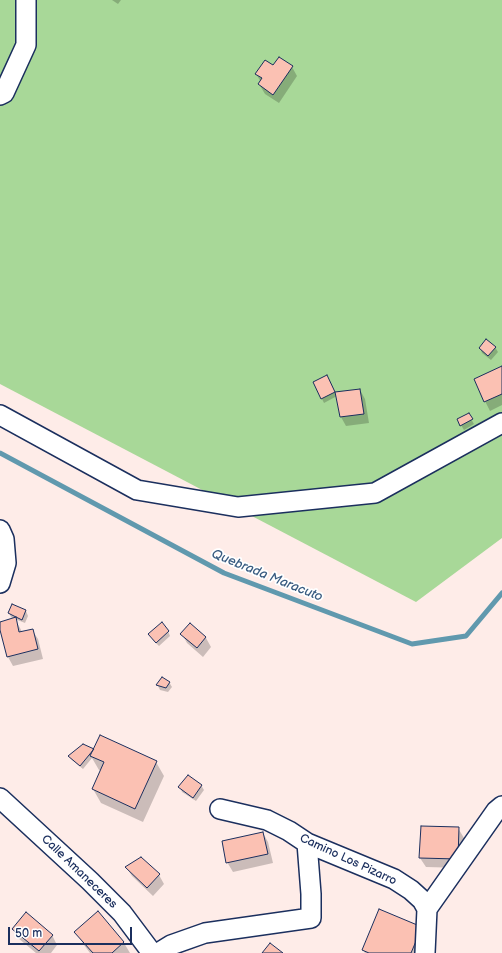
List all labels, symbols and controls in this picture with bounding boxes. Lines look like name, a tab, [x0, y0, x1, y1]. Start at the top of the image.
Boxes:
water label: Quebrada Maracuto	[209, 547, 325, 605]
street label: Camino Los Pizarro	[297, 831, 399, 889]
street label: Calle Amaneceres	[38, 832, 120, 912]
scale bar	[10, 919, 134, 945]
text: 50 m	[15, 926, 42, 941]

